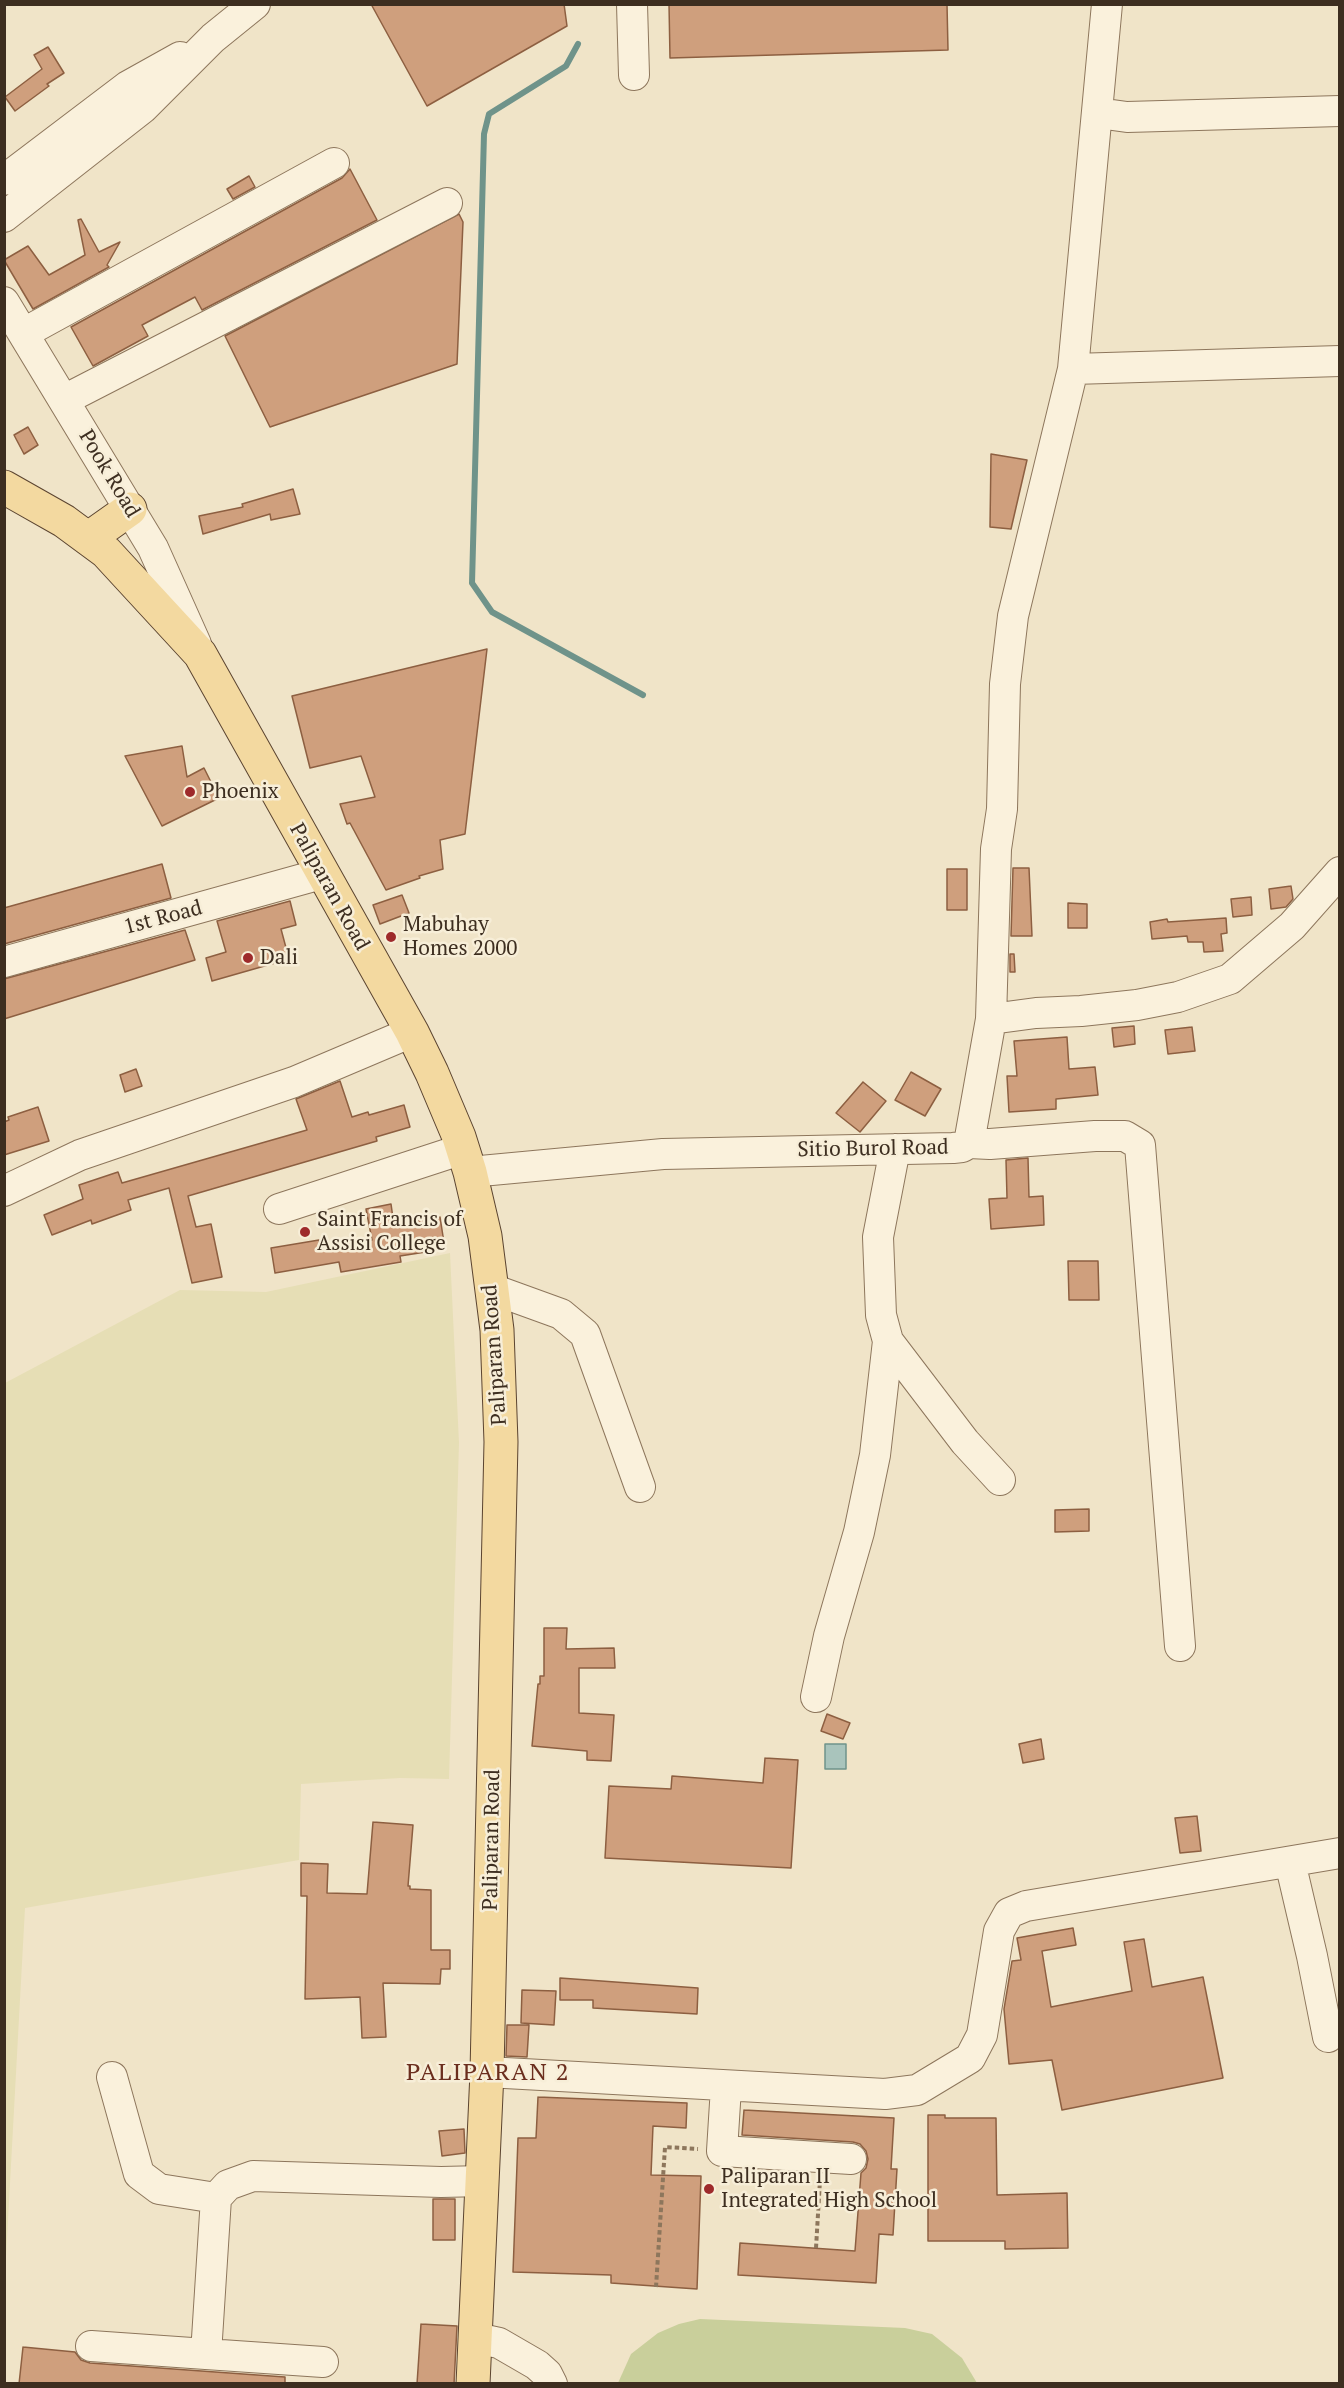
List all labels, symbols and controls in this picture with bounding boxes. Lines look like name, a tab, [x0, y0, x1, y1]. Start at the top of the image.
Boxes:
street label: Pook Road	[73, 426, 145, 522]
place label: Phoenix	[202, 779, 279, 805]
marker: Phoenix	[183, 785, 197, 799]
street label: Paliparan Road	[284, 819, 374, 955]
street label: 1st Road	[121, 895, 205, 941]
place label: Mabuhay Homes 2000	[403, 912, 518, 962]
marker: Mabuhay Homes 2000	[384, 930, 398, 944]
place label: Dali	[260, 945, 298, 971]
marker: Dali	[241, 951, 255, 965]
street label: Sitio Burol Road	[797, 1135, 949, 1163]
place label: Saint Francis of Assisi College	[317, 1207, 462, 1257]
marker: Saint Francis of Assisi College	[298, 1225, 312, 1239]
street label: Paliparan Road	[478, 1284, 512, 1426]
street label: Paliparan Road	[478, 1769, 506, 1911]
district label: PALIPARAN 2	[406, 2059, 570, 2087]
place label: Paliparan II Integrated High School	[721, 2164, 937, 2214]
marker: Paliparan II Integrated High School	[702, 2182, 716, 2196]

